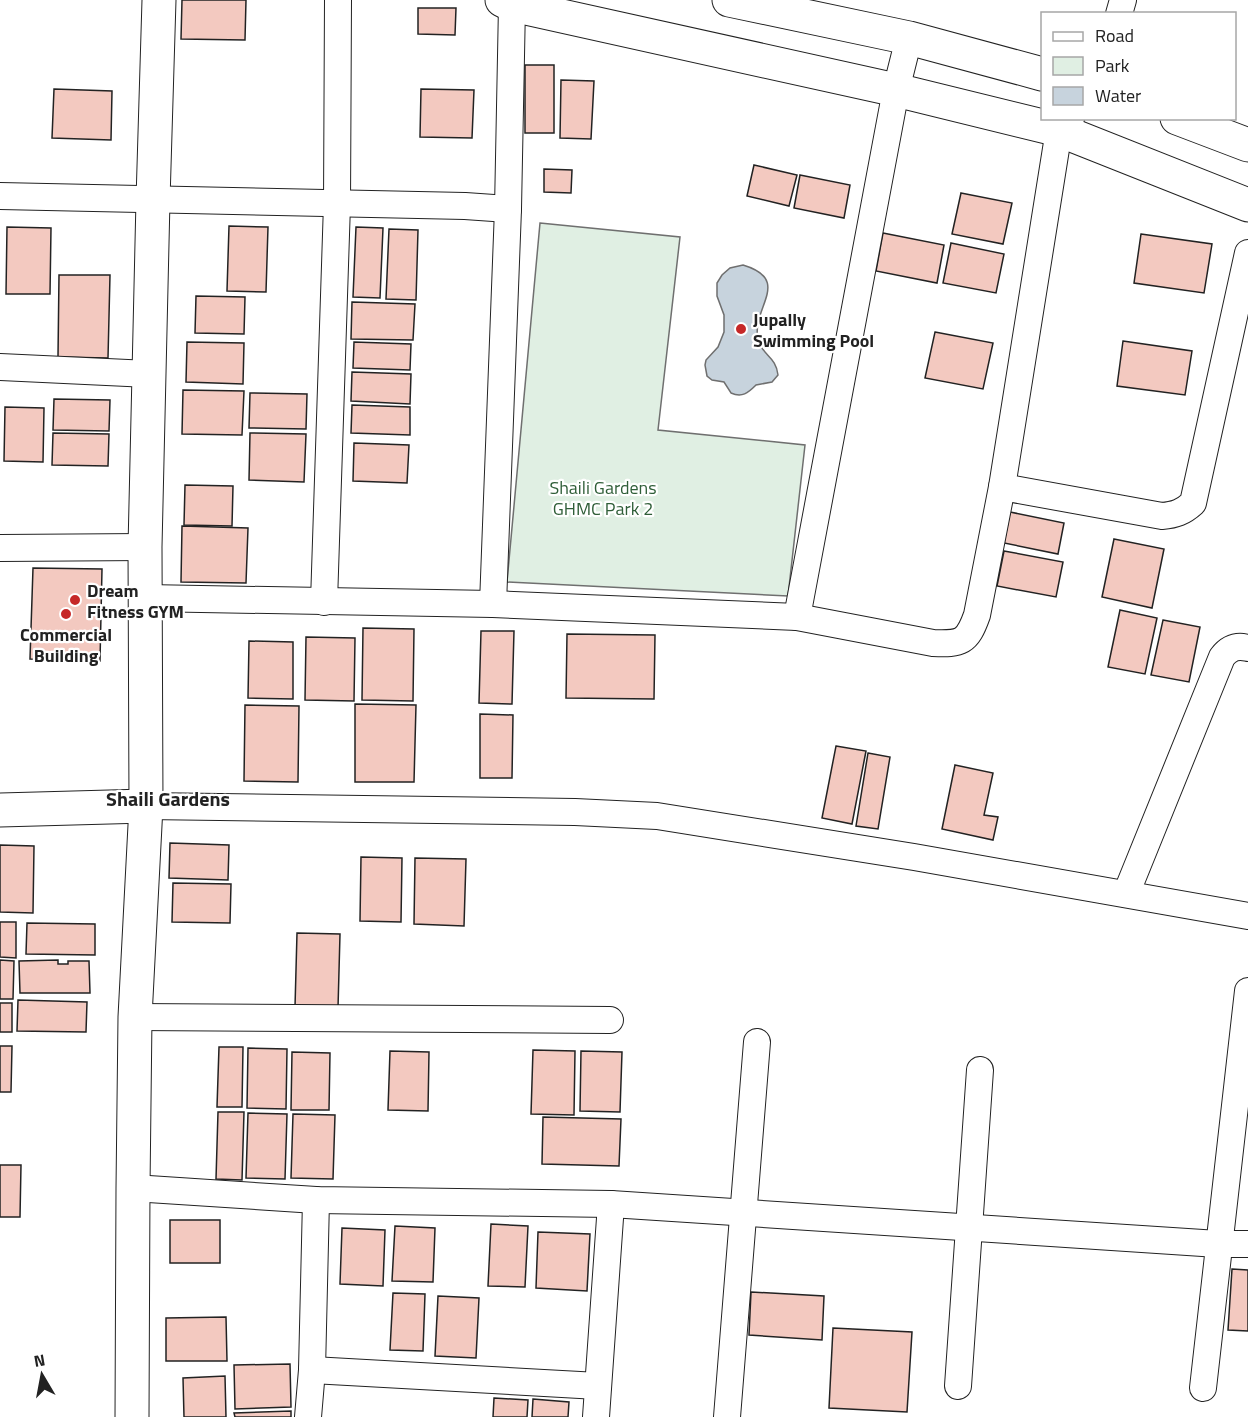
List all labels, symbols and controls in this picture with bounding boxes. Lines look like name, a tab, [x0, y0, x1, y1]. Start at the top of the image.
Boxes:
legend	[1041, 12, 1236, 120]
text: Road	[1095, 22, 1134, 49]
text: Park	[1095, 52, 1130, 79]
text: Water	[1095, 82, 1141, 109]
place label: Jupally Swimming Pool	[753, 306, 874, 354]
marker: Jupally Swimming Pool	[734, 322, 748, 336]
park label: Shaili Gardens GHMC Park 2	[549, 474, 657, 522]
place label: Dream Fitness GYM	[87, 577, 184, 625]
marker: Dream Fitness GYM	[68, 593, 82, 607]
marker: Commercial Building	[59, 607, 73, 621]
place label: Commercial Building	[20, 621, 112, 669]
district label: Shaili Gardens	[106, 783, 230, 814]
north arrow	[12, 1345, 72, 1405]
text: N	[32, 1347, 47, 1373]

